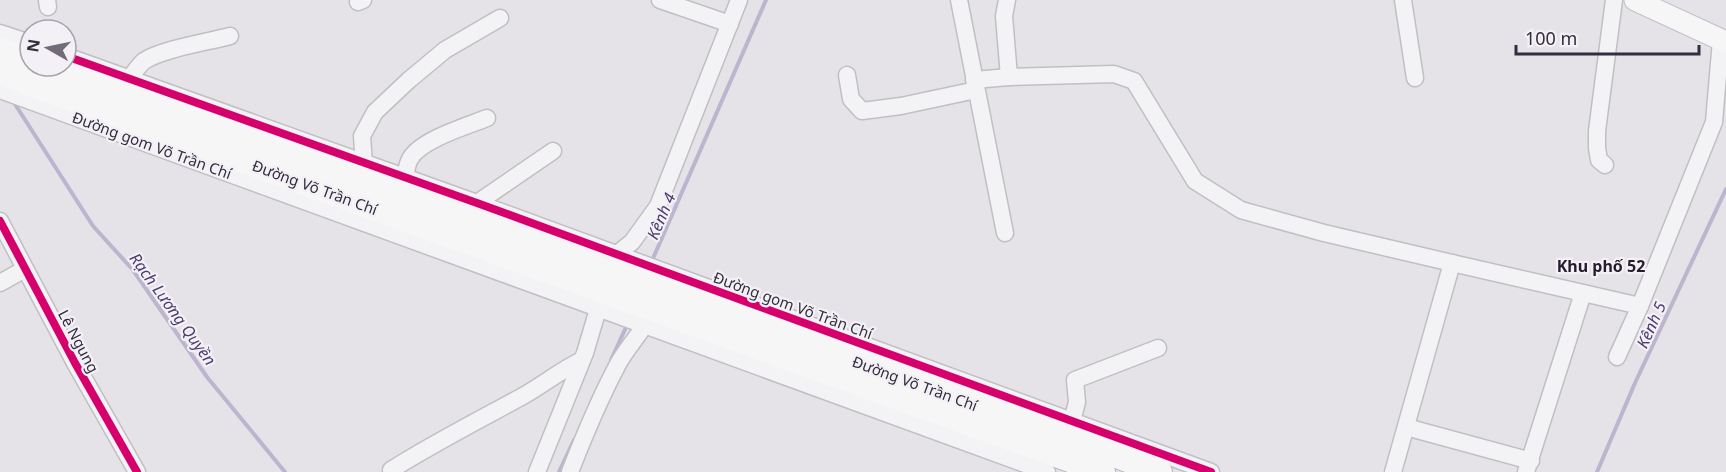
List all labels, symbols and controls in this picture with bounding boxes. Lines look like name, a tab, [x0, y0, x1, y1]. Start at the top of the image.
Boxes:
north arrow	[18, 18, 78, 78]
scale bar	[1516, 18, 1699, 56]
text: 100 m	[1525, 26, 1577, 50]
text: N	[21, 38, 45, 54]
street label: Đường gom Võ Trần Chí	[70, 107, 236, 184]
street label: Đường Võ Trần Chí	[250, 155, 382, 219]
water label: Kênh 4	[641, 189, 681, 243]
water label: Rạch Lương Quyền	[125, 248, 221, 370]
district label: Khu phố 52	[1557, 255, 1645, 277]
street label: Đường gom Võ Trần Chí	[711, 267, 877, 344]
water label: Kênh 5	[1631, 298, 1671, 352]
street label: Lê Ngung	[54, 306, 104, 376]
street label: Đường Võ Trần Chí	[850, 351, 982, 415]

